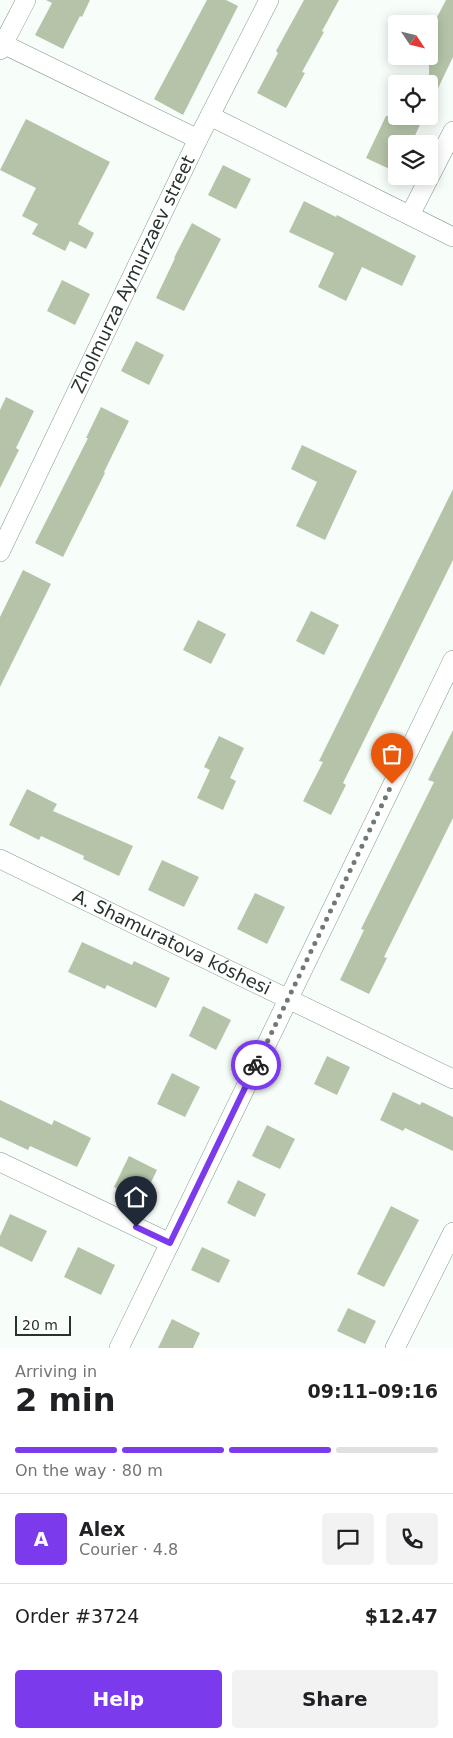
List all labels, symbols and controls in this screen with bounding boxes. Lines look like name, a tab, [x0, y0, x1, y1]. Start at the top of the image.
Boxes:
north arrow	[388, 15, 438, 65]
map controls	[388, 15, 438, 185]
button: locate	[388, 75, 438, 125]
button: layers	[388, 135, 438, 185]
street label: Zholmurza Aymurzaev street	[67, 152, 199, 396]
pin	[371, 733, 413, 784]
icon: bag	[378, 740, 406, 768]
street label: A. Shamuratova kóshesi	[70, 885, 274, 999]
courier	[231, 1040, 281, 1090]
icon: bike	[242, 1051, 270, 1079]
pin	[115, 1176, 157, 1227]
icon: home	[122, 1183, 150, 1211]
scale bar	[15, 1313, 71, 1336]
text: 20 m	[22, 1317, 58, 1333]
text: Arriving in	[15, 1362, 97, 1381]
text: 09:11–09:16	[308, 1380, 438, 1402]
text: 2 min	[15, 1381, 116, 1419]
text: On the way · 80 m	[15, 1461, 163, 1480]
button: chat	[322, 1513, 374, 1565]
button: phone	[386, 1513, 438, 1565]
text: Alex	[79, 1518, 125, 1540]
text: A	[34, 1528, 48, 1550]
text: Courier · 4.8	[79, 1540, 178, 1559]
text: Order #3724	[15, 1605, 139, 1627]
text: $12.47	[365, 1605, 438, 1627]
button: Help	[15, 1670, 222, 1728]
button: Share	[232, 1670, 438, 1728]

